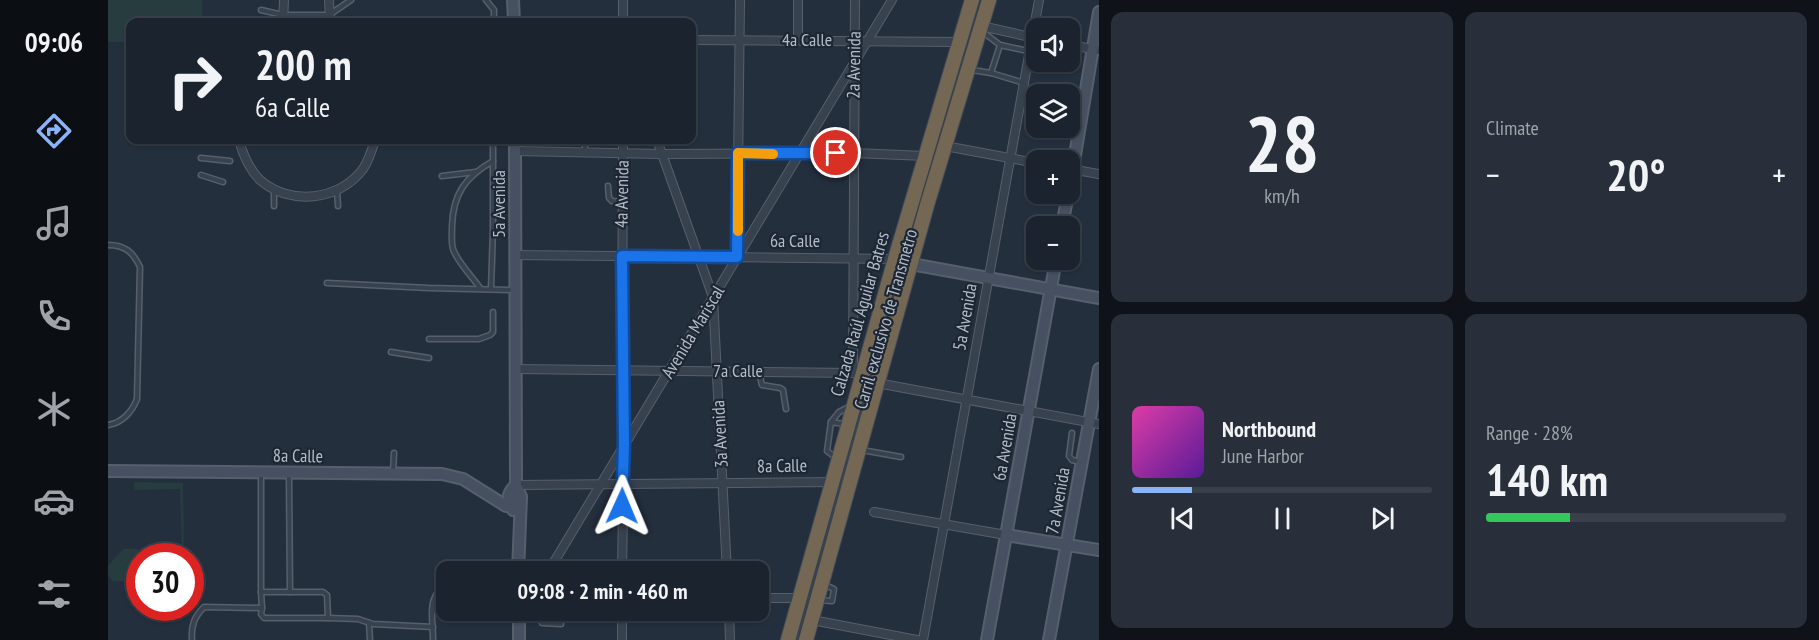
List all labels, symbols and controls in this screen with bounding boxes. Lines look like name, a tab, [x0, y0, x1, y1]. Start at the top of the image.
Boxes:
map controls	[1026, 18, 1080, 270]
button: sound	[1026, 18, 1080, 72]
text: 09:06	[25, 25, 83, 59]
street label: 4a Calle	[782, 28, 832, 51]
street label: 2a Avenida	[841, 31, 866, 99]
text: 200 m	[255, 37, 352, 92]
icon: right	[156, 42, 234, 120]
button: layers	[1026, 84, 1080, 138]
text: 6a Calle	[255, 90, 330, 124]
text: 28	[1245, 93, 1319, 194]
icon: directions	[33, 110, 75, 152]
text: Climate	[1486, 115, 1539, 141]
pin	[810, 127, 861, 178]
icon: arrive	[819, 136, 852, 169]
text: 20°	[1606, 145, 1666, 203]
button: +	[1026, 150, 1080, 204]
text: −	[1486, 153, 1500, 196]
text: +	[1772, 153, 1786, 196]
street label: 4a Avenida	[609, 160, 634, 228]
street label: 5a Avenida	[487, 170, 510, 238]
text: km/h	[1264, 183, 1300, 209]
icon: music	[33, 202, 75, 244]
button: −	[1026, 216, 1080, 270]
street label: Carril exclusivo de Transmetro	[849, 226, 922, 412]
street label: 6a Calle	[770, 229, 820, 252]
street label: Calzada Raúl Aguilar Batres	[825, 229, 894, 399]
street label: Avenida Mariscal	[656, 280, 730, 382]
street label: 5a Avenida	[947, 282, 982, 352]
icon: phone	[33, 295, 75, 337]
street label: 7a Calle	[713, 359, 763, 382]
icon: climate	[33, 388, 75, 430]
street label: 3a Avenida	[706, 400, 733, 468]
street label: 6a Avenida	[987, 412, 1022, 482]
text: Northbound	[1222, 415, 1316, 443]
text: Range · 28%	[1486, 420, 1573, 446]
text: June Harbor	[1222, 443, 1304, 469]
street label: 8a Calle	[273, 444, 323, 467]
text: 140 km	[1486, 450, 1608, 508]
street label: 8a Calle	[757, 454, 807, 477]
street label: 7a Avenida	[1040, 466, 1075, 536]
position arrow	[590, 474, 654, 538]
icon: car	[33, 480, 75, 522]
icon: previous	[1166, 502, 1199, 535]
icon: pause	[1266, 502, 1299, 535]
icon: next	[1366, 502, 1399, 535]
speed limit sign: 30	[126, 543, 204, 621]
icon: filters	[33, 573, 75, 615]
text: 09:08 · 2 min · 460 m	[517, 577, 688, 605]

